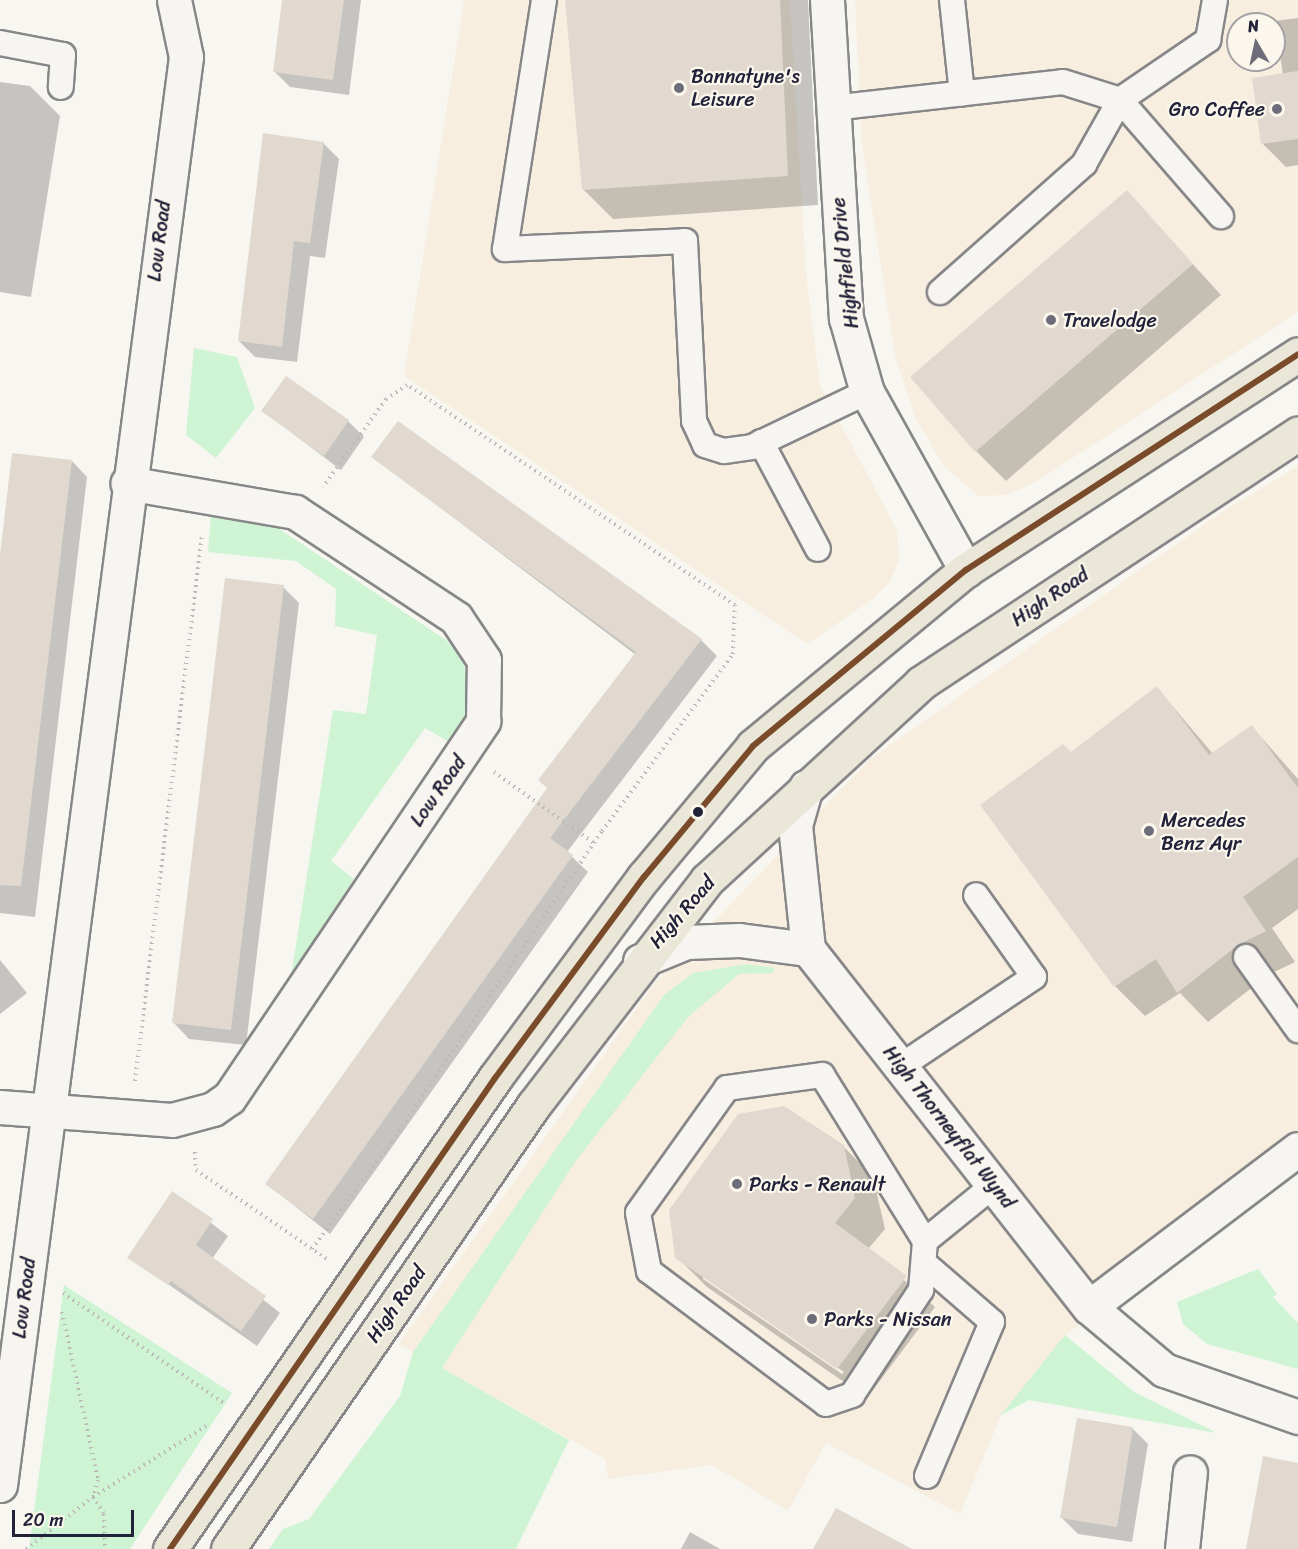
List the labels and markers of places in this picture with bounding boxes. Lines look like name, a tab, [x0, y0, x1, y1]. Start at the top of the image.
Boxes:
place label: Bannatyne's Leisure	[691, 64, 800, 111]
marker: Bannatyne's Leisure	[672, 81, 686, 95]
place label: Gro Coffee	[1169, 97, 1265, 121]
marker: Gro Coffee	[1270, 102, 1284, 116]
place label: Travelodge	[1063, 308, 1157, 332]
marker: Travelodge	[1044, 313, 1058, 327]
unlabelled marker	[692, 806, 704, 818]
place label: Mercedes Benz Ayr	[1161, 808, 1245, 855]
marker: Mercedes Benz Ayr	[1142, 824, 1156, 838]
place label: Parks - Renault	[749, 1172, 886, 1196]
marker: Parks - Renault	[730, 1177, 744, 1191]
place label: Parks - Nissan	[824, 1307, 952, 1331]
marker: Parks - Nissan	[805, 1312, 819, 1326]

